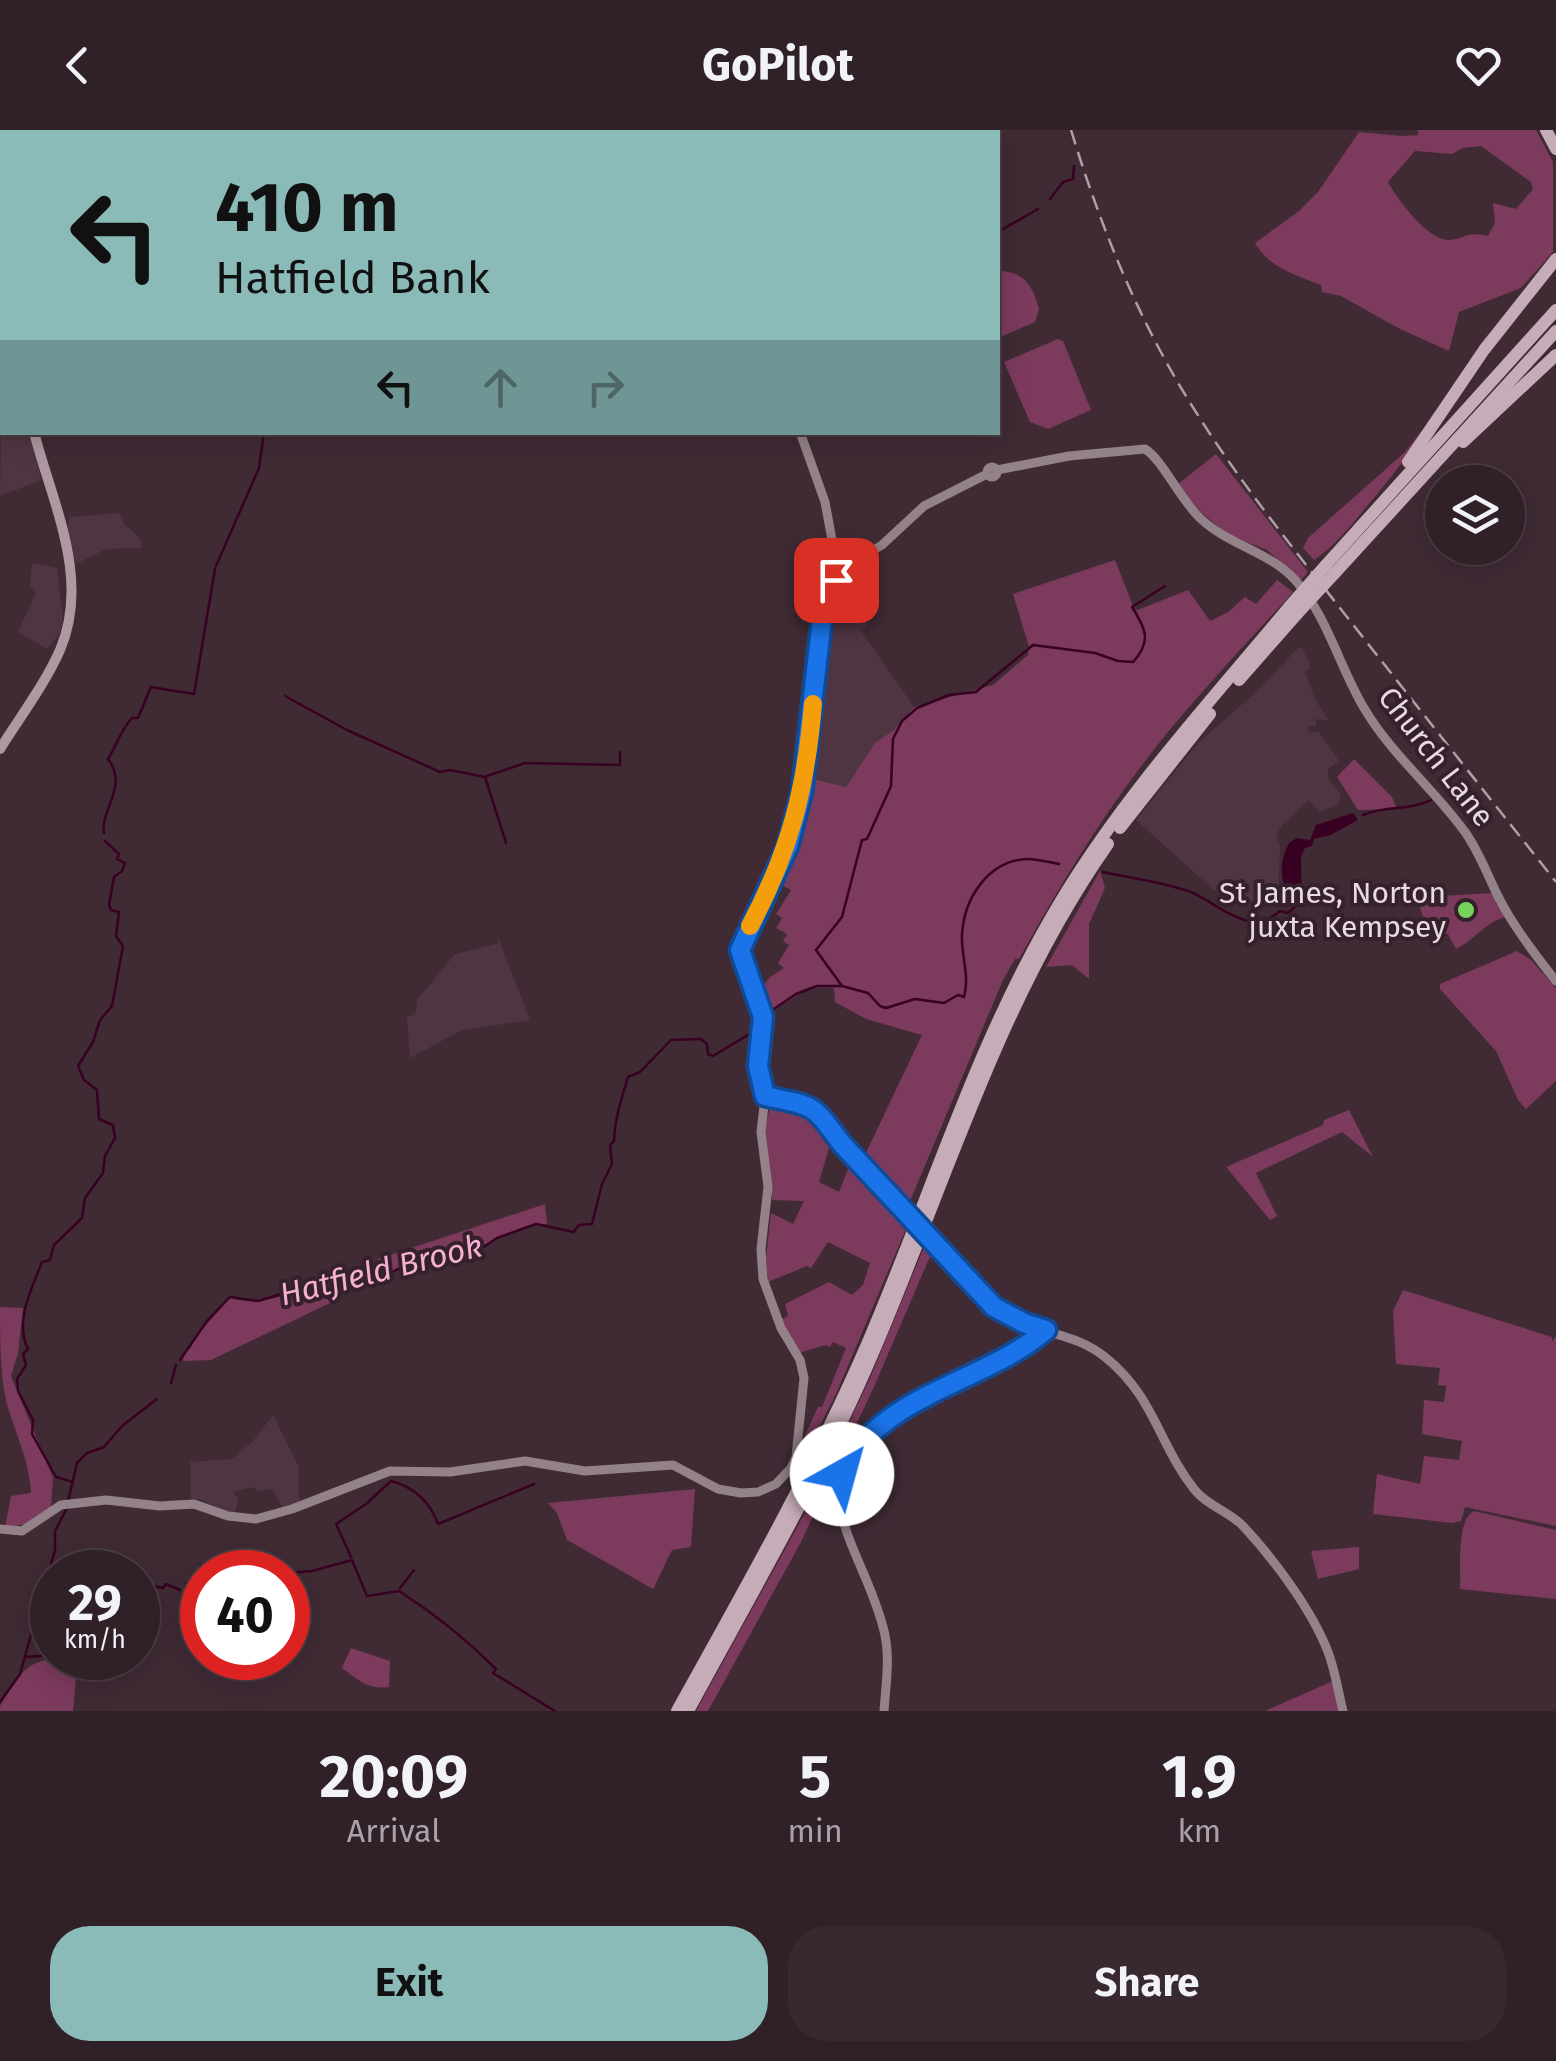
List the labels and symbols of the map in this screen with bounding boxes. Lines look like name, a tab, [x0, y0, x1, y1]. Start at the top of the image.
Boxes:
pin	[794, 538, 879, 623]
street label: Church Lane	[1370, 680, 1502, 834]
place label: St James, Norton juxta Kempsey	[1219, 875, 1446, 945]
marker: St James, Norton juxta Kempsey	[1455, 899, 1477, 921]
water label: Hatfield Brook	[276, 1226, 486, 1314]
position arrow	[790, 1422, 894, 1526]
speed limit sign: 40	[180, 1550, 310, 1680]

